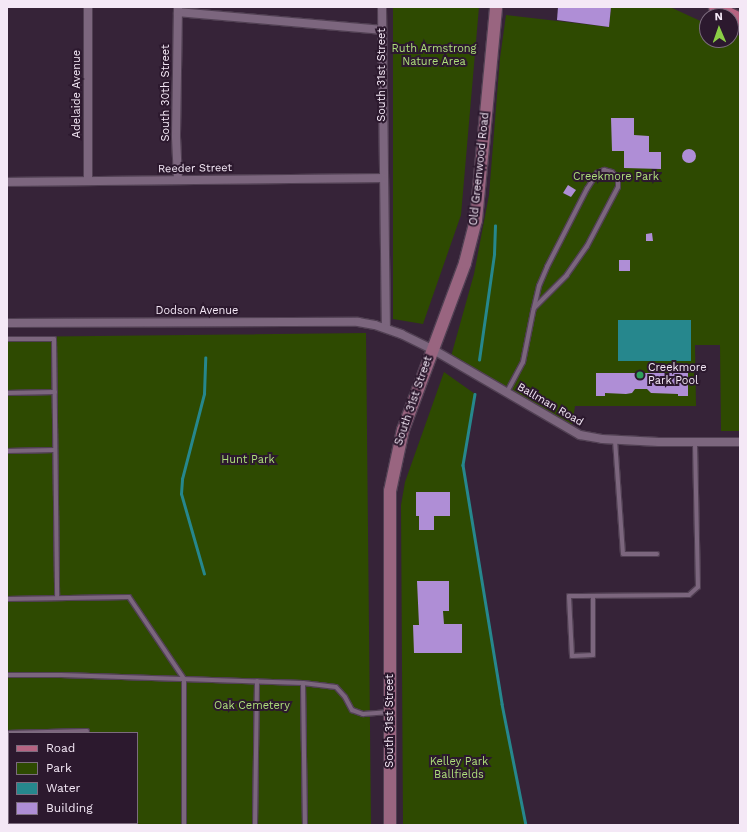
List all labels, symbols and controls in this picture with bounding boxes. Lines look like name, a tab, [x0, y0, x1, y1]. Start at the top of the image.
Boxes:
north arrow	[699, 8, 739, 48]
text: N	[714, 10, 723, 23]
street label: South 31st Street	[375, 28, 389, 122]
park label: Ruth Armstrong Nature Area	[391, 43, 477, 69]
street label: South 30th Street	[159, 44, 173, 142]
street label: Adelaide Avenue	[70, 50, 84, 138]
street label: Old Greenwood Road	[467, 112, 493, 226]
street label: Reeder Street	[158, 162, 232, 176]
park label: Creekmore Park	[573, 170, 659, 184]
street label: Dodson Avenue	[155, 304, 239, 318]
street label: South 31st Street	[393, 355, 435, 447]
place label: Creekmore Park Pool	[648, 362, 707, 388]
marker: Creekmore Park Pool	[635, 370, 645, 380]
street label: Ballman Road	[515, 381, 585, 429]
park label: Hunt Park	[221, 453, 275, 467]
street label: South 31st Street	[383, 674, 397, 768]
park label: Oak Cemetery	[214, 699, 290, 713]
legend	[8, 732, 138, 824]
text: Road	[46, 741, 75, 755]
park label: Kelley Park Ballfields	[429, 756, 489, 782]
text: Park	[46, 761, 72, 775]
text: Water	[46, 781, 80, 795]
text: Building	[46, 801, 93, 815]

